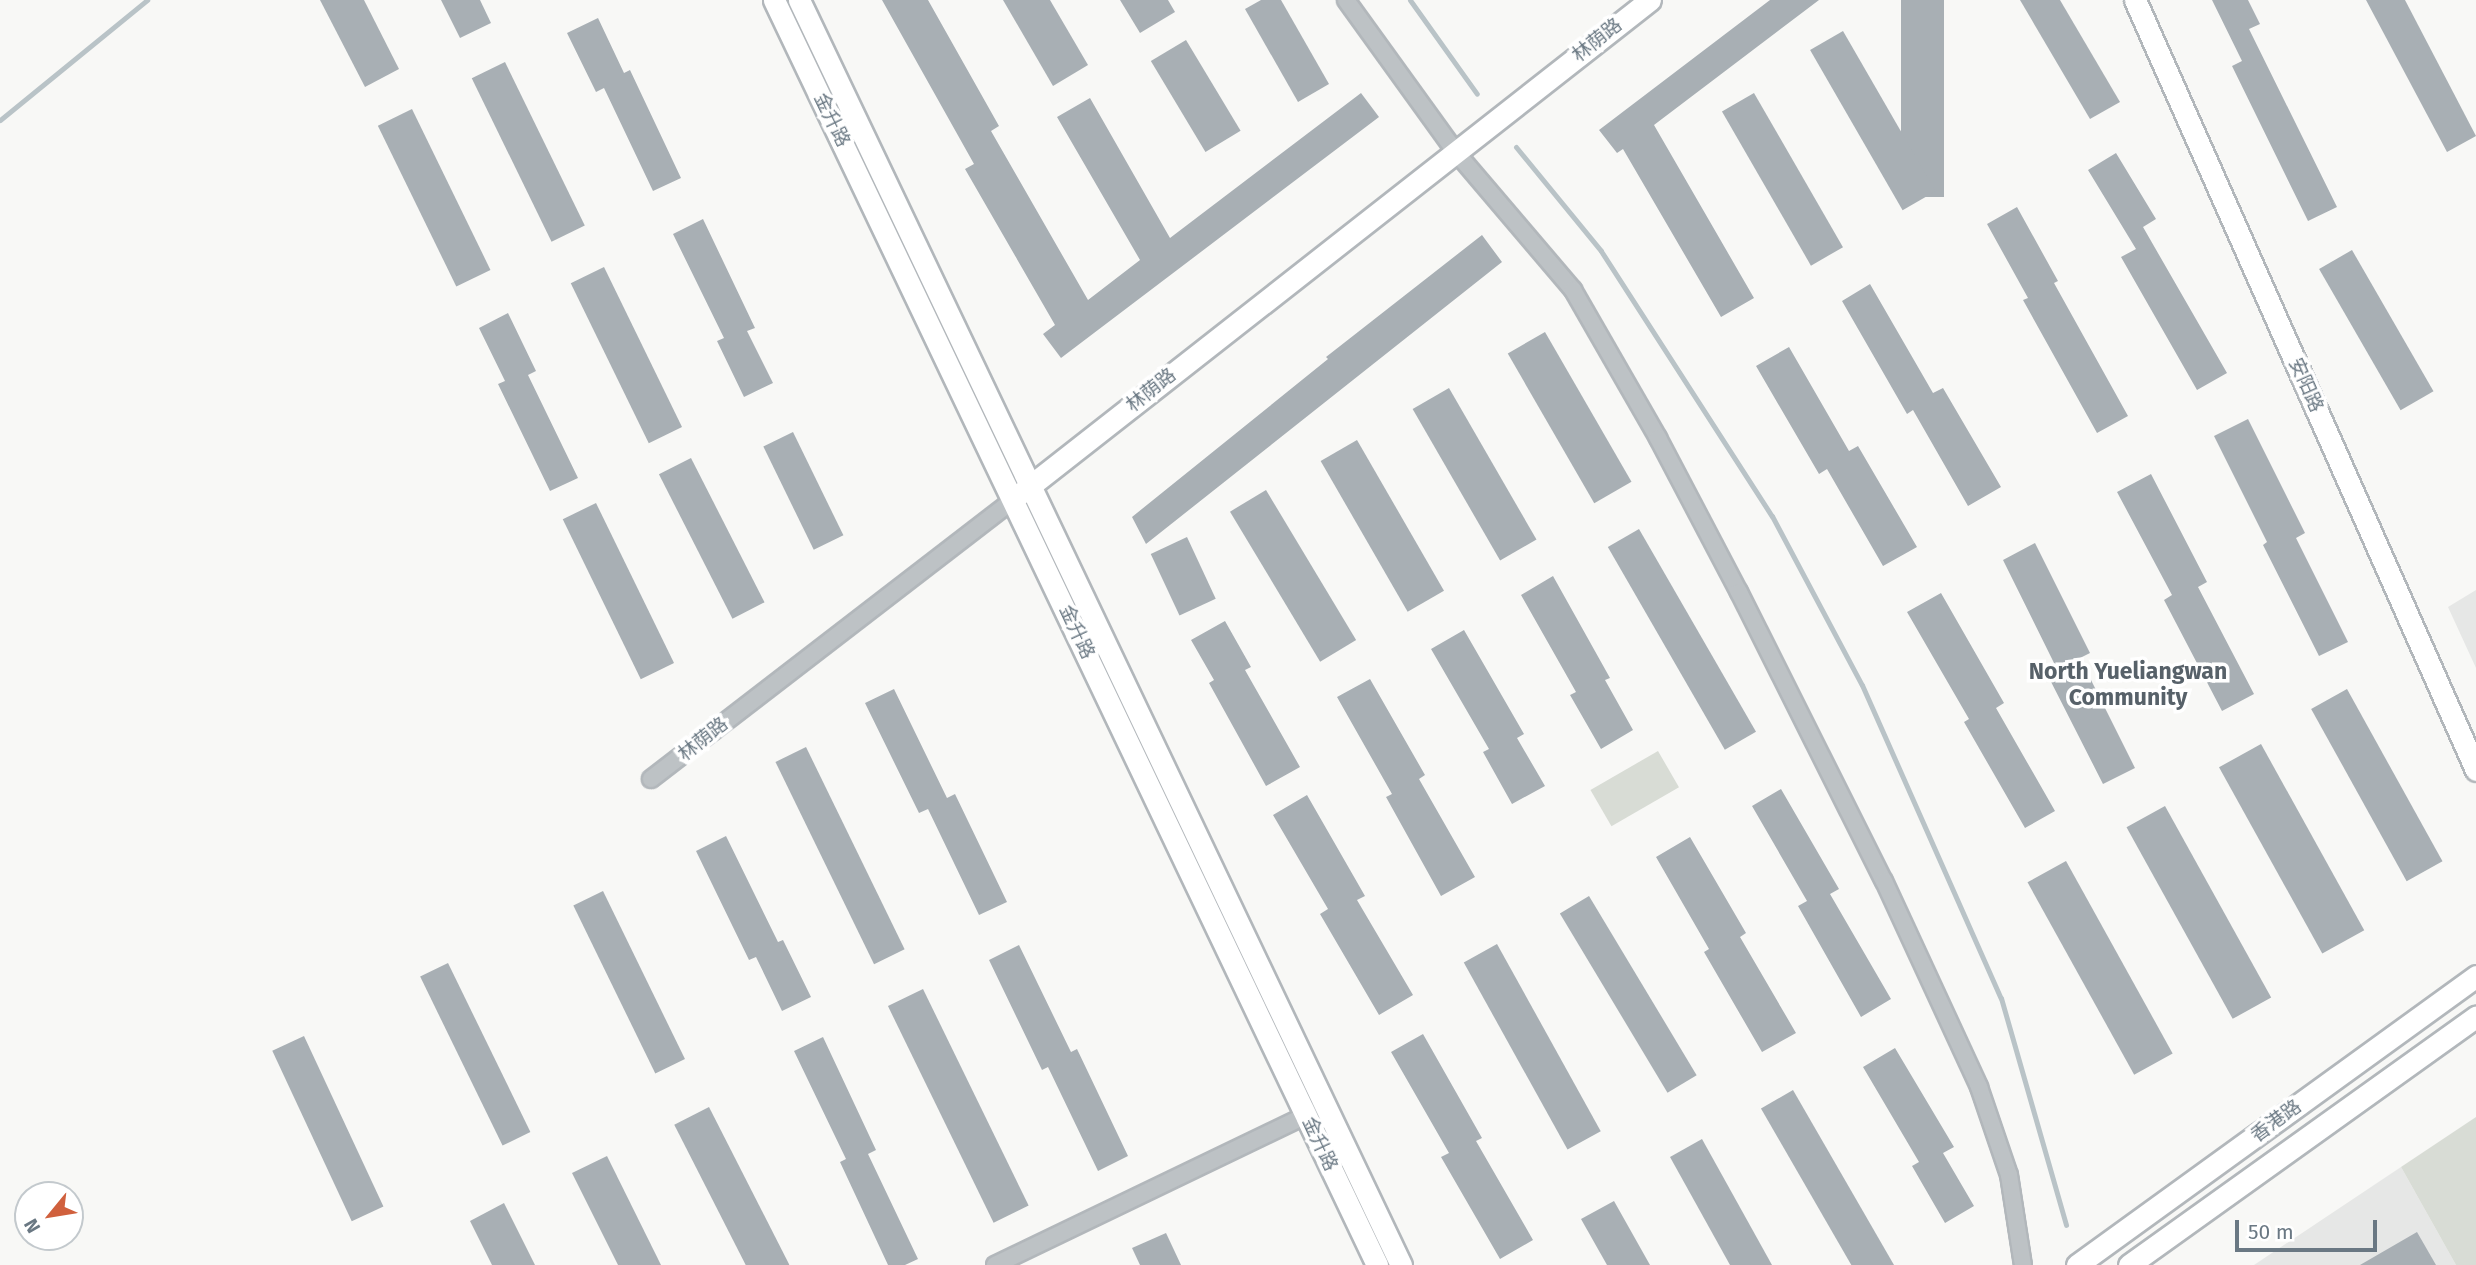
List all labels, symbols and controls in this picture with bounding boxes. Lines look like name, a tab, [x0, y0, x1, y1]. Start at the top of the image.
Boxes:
street label: 林荫路	[1568, 13, 1626, 67]
street label: 金升路	[809, 89, 855, 151]
street label: 安阳路	[2284, 354, 2328, 416]
street label: 林荫路	[1122, 363, 1180, 417]
street label: 金升路	[1055, 601, 1099, 663]
district label: North Yueliangwan Community	[2029, 657, 2227, 711]
street label: 林荫路	[674, 712, 732, 766]
street label: 香港路	[2246, 1095, 2306, 1147]
street label: 金升路	[1298, 1113, 1342, 1175]
north arrow	[14, 1181, 84, 1251]
scale bar	[2238, 1206, 2380, 1250]
text: N	[19, 1215, 45, 1237]
text: 50 m	[2248, 1219, 2294, 1245]

